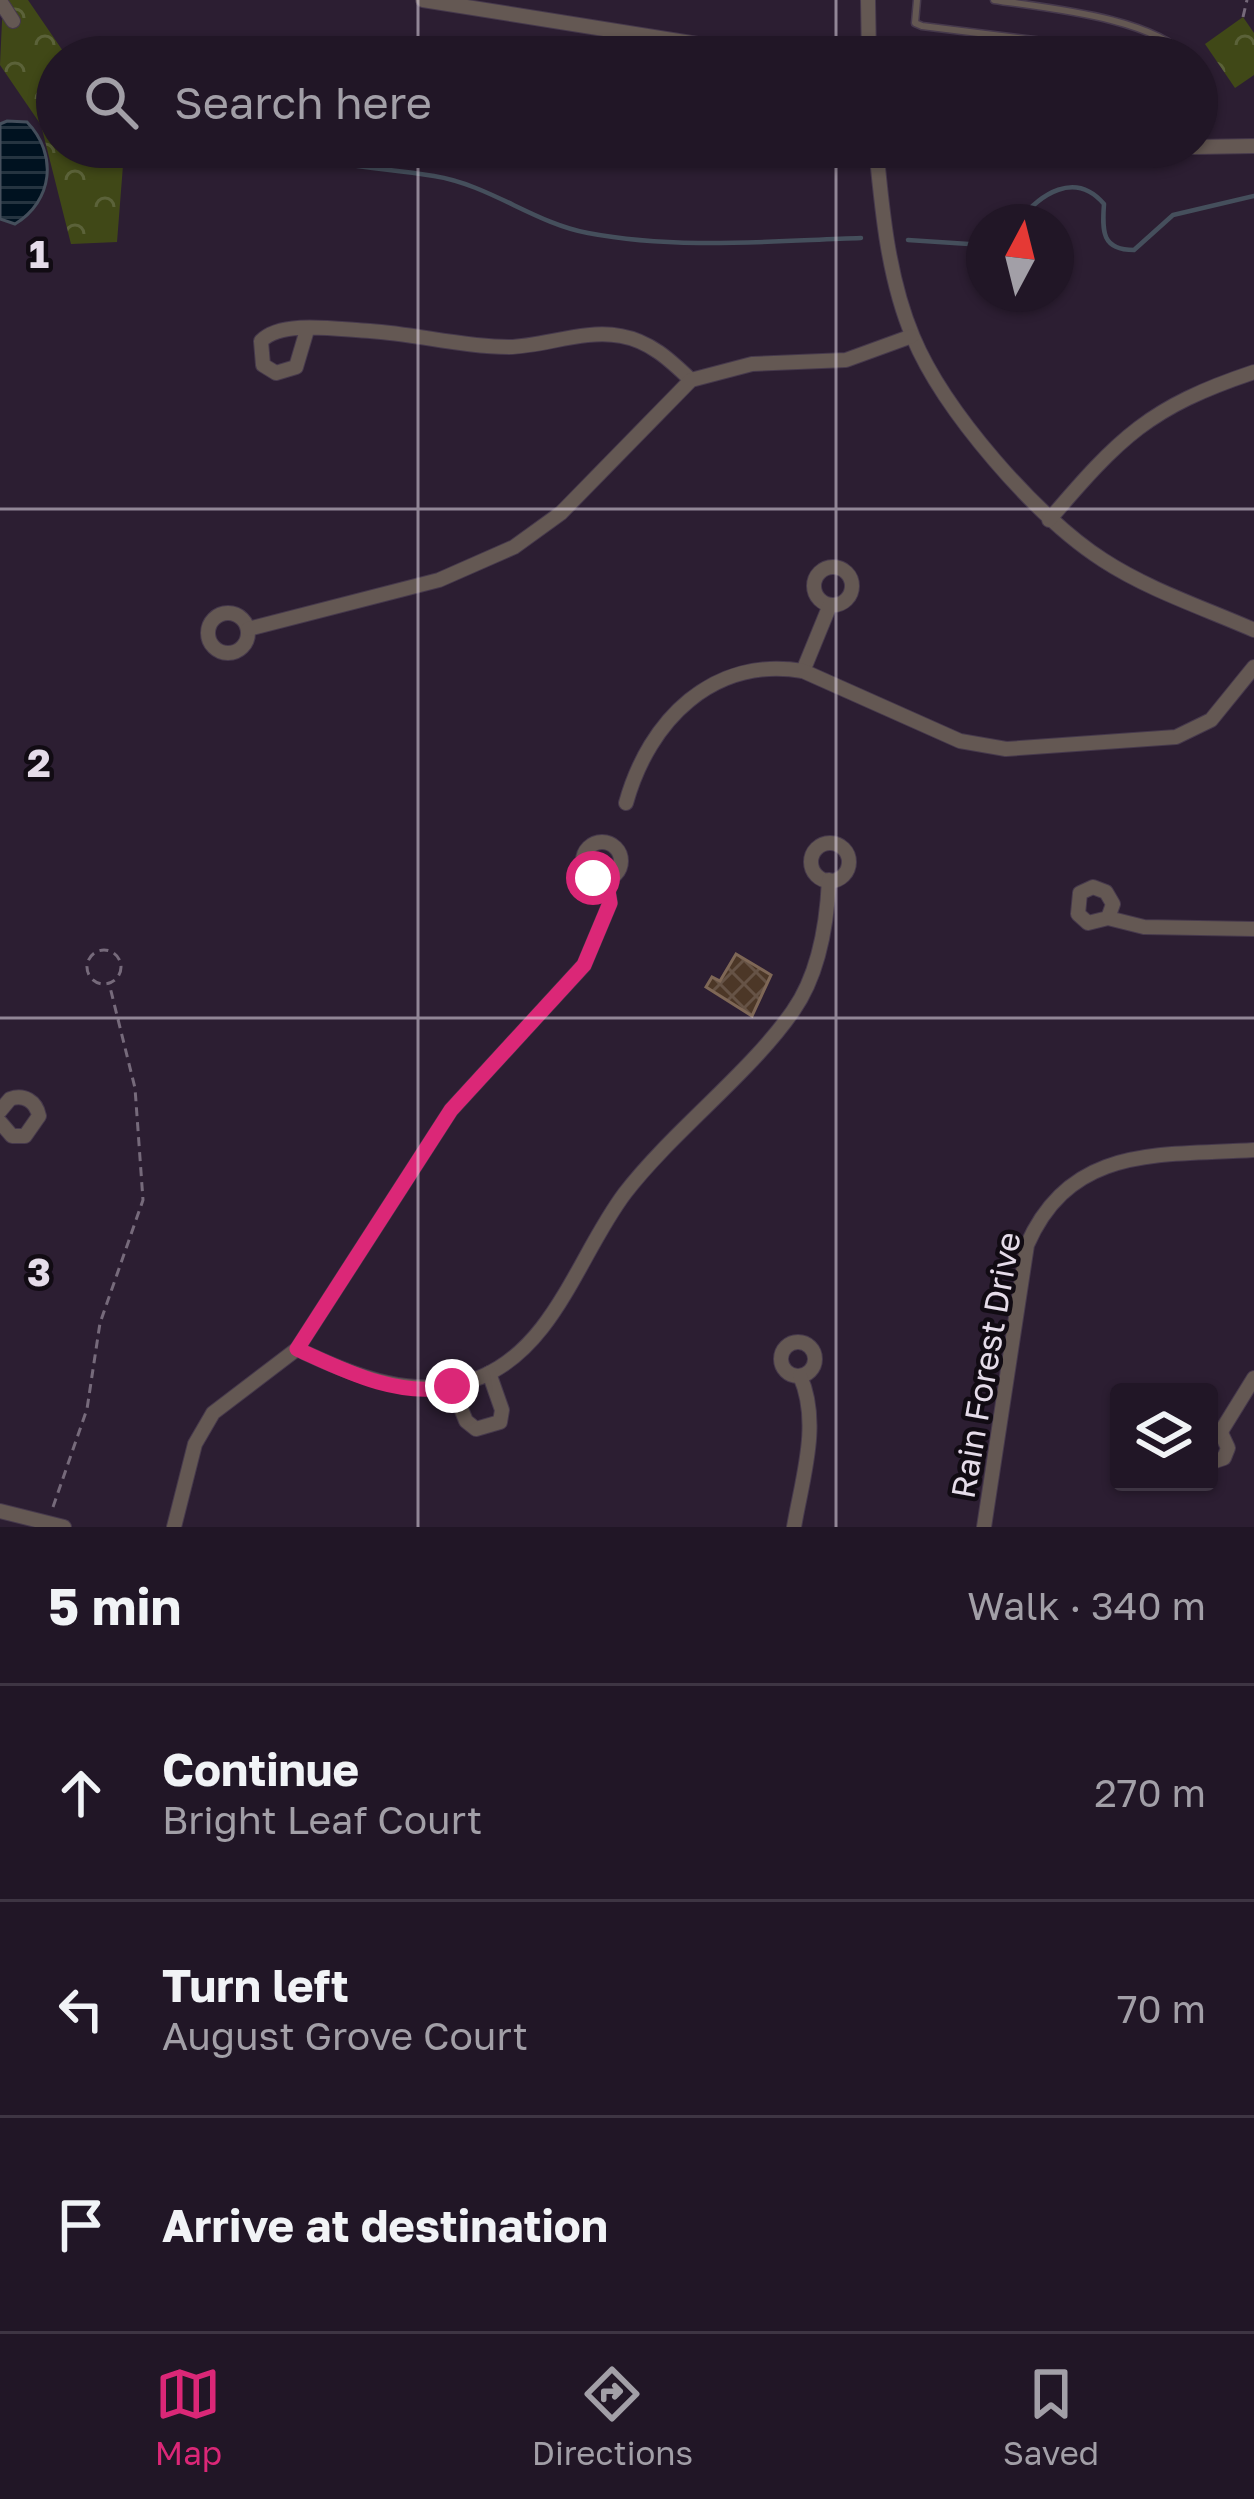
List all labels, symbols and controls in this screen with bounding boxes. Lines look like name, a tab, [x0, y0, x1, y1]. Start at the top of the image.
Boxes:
search box	[36, 36, 1218, 168]
icon: search	[78, 69, 144, 135]
text: Search here	[174, 75, 432, 129]
north arrow	[966, 204, 1074, 312]
text: 1	[29, 230, 49, 277]
text: 2	[27, 739, 51, 786]
route start	[566, 851, 620, 905]
street label: Rain Forest Drive	[942, 1229, 1028, 1501]
text: 3	[27, 1248, 51, 1295]
route end	[425, 1359, 479, 1413]
map controls	[1110, 1383, 1218, 1491]
button: layers	[1110, 1383, 1218, 1491]
text: 5 min	[48, 1575, 181, 1636]
text: Walk · 340 m	[967, 1582, 1206, 1629]
text: Continue	[162, 1742, 359, 1796]
icon: ahead	[48, 1760, 114, 1826]
text: 270 m	[1094, 1769, 1206, 1816]
text: Bright Leaf Court	[162, 1796, 482, 1843]
text: Turn left	[162, 1958, 349, 2012]
icon: left	[48, 1976, 114, 2042]
text: 70 m	[1117, 1985, 1206, 2032]
text: August Grove Court	[162, 2012, 528, 2059]
icon: arrive	[48, 2192, 114, 2258]
text: Arrive at destination	[162, 2198, 608, 2252]
tab: Map	[155, 2361, 222, 2472]
tab: Directions	[532, 2361, 693, 2472]
tab: Saved	[1003, 2361, 1099, 2472]

